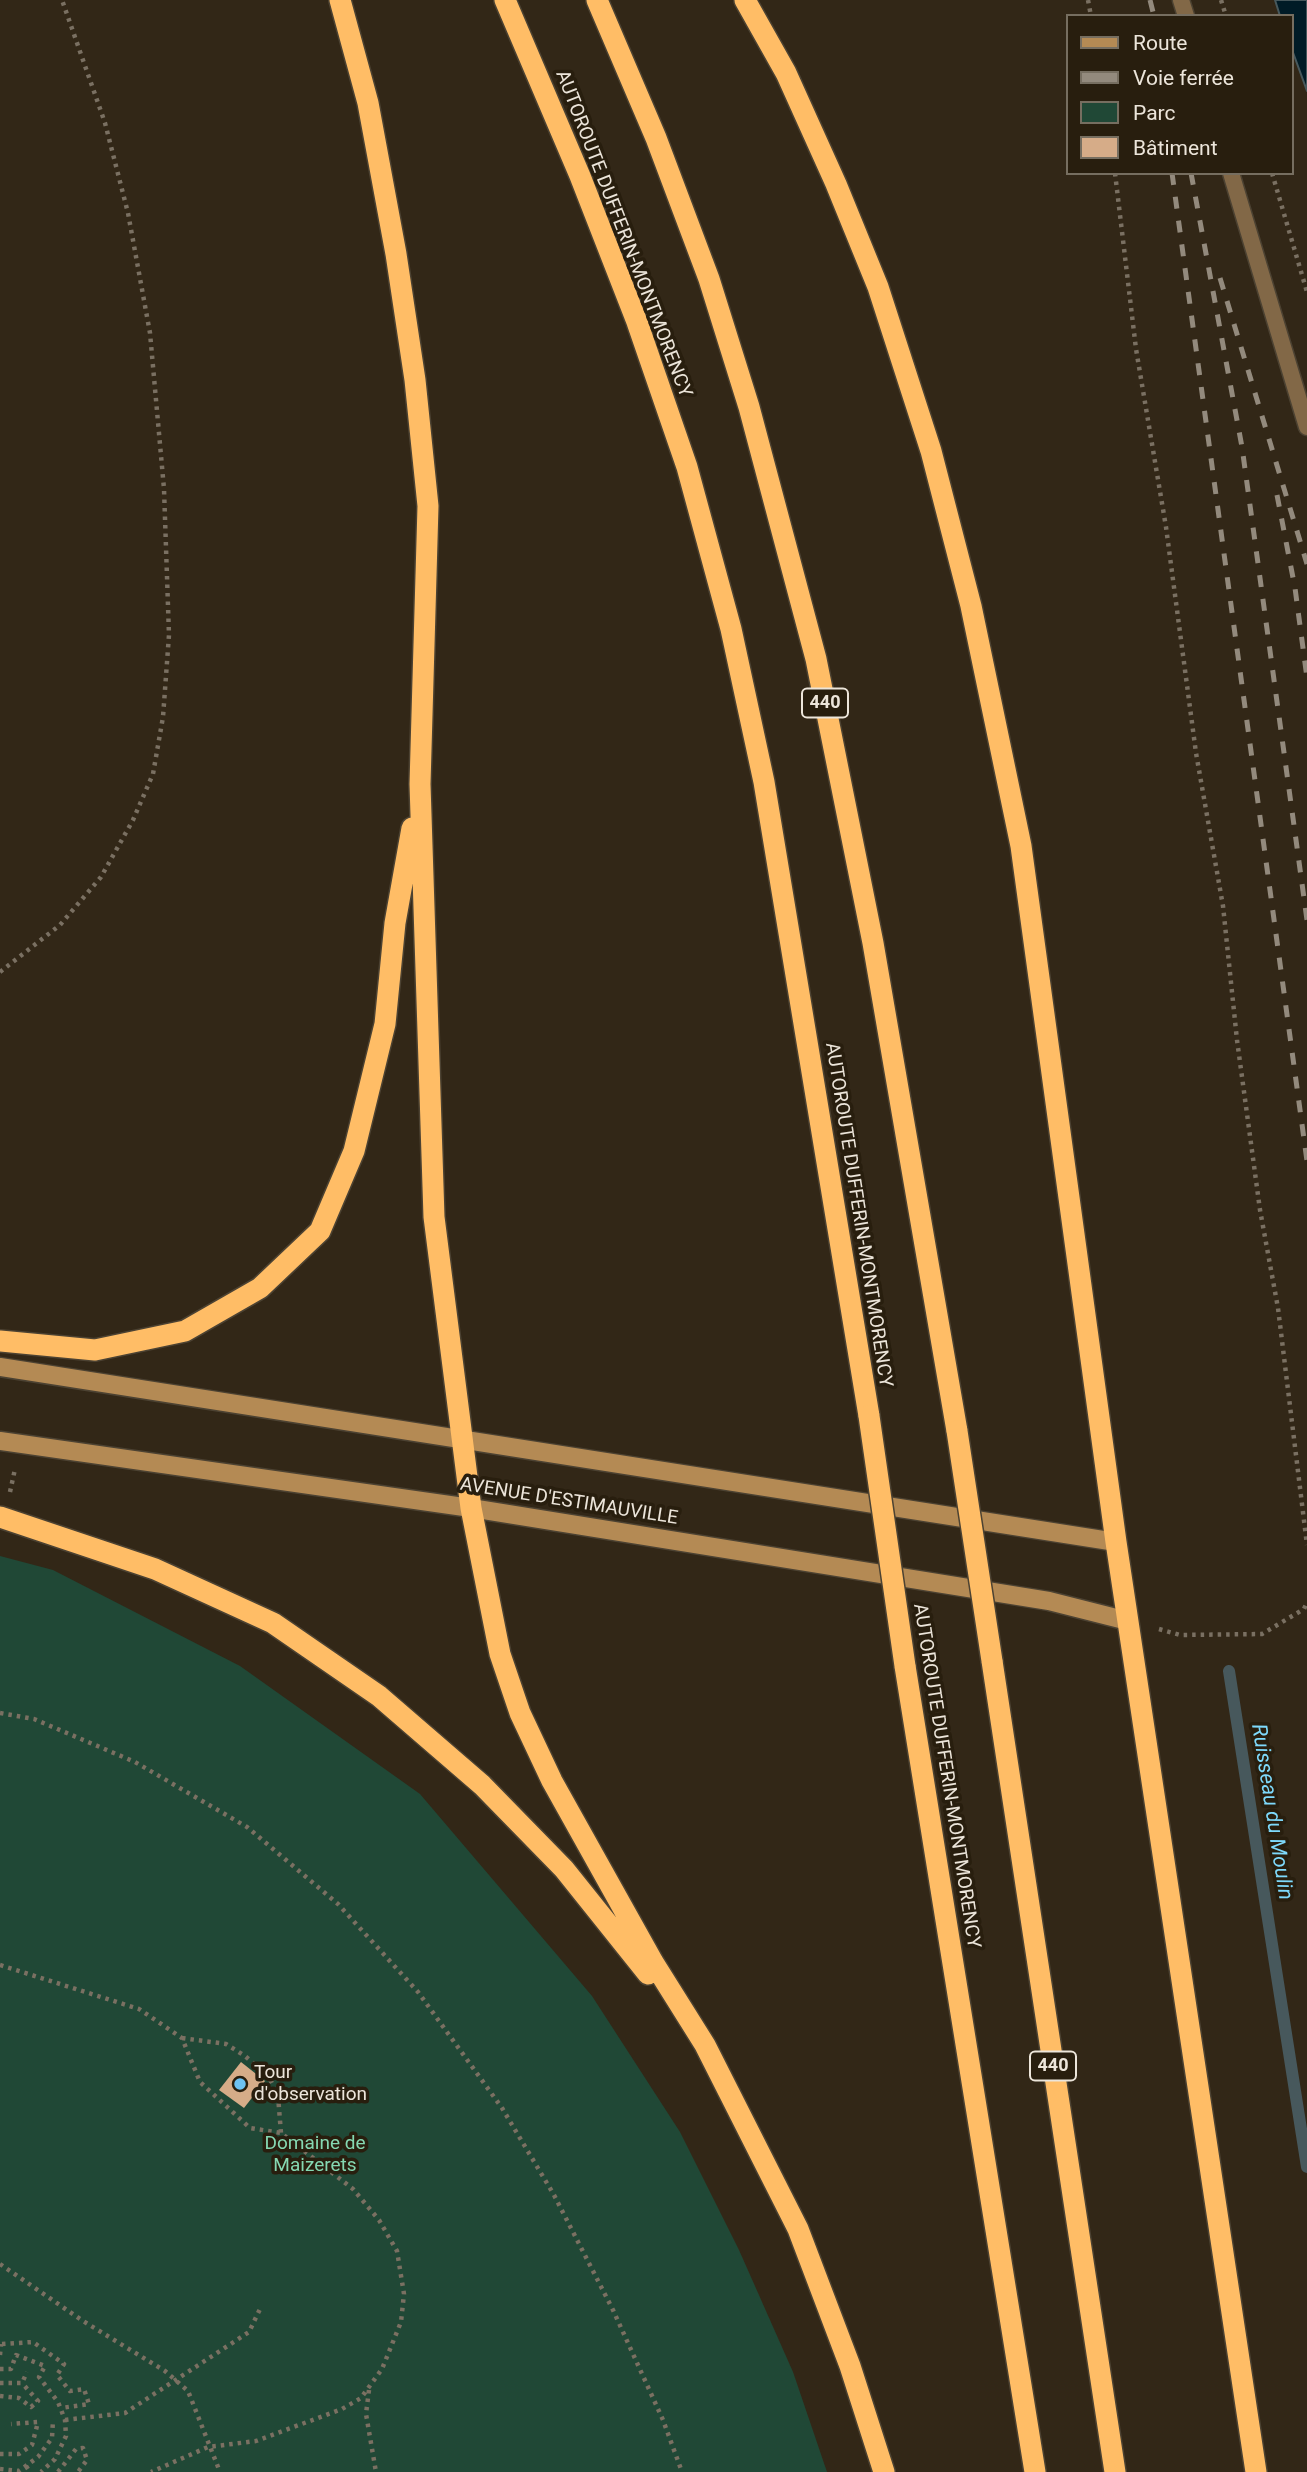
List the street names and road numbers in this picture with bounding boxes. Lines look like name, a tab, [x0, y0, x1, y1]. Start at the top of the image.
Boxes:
street label: AUTOROUTE DUFFERIN-MONTMORENCY	[550, 67, 696, 401]
road number: 440	[802, 688, 848, 718]
street label: AUTOROUTE DUFFERIN-MONTMORENCY	[819, 1041, 897, 1389]
street label: AVENUE D'ESTIMAUVILLE	[459, 1474, 679, 1530]
street label: AUTOROUTE DUFFERIN-MONTMORENCY	[907, 1602, 985, 1950]
road number: 440	[1030, 2052, 1076, 2080]

